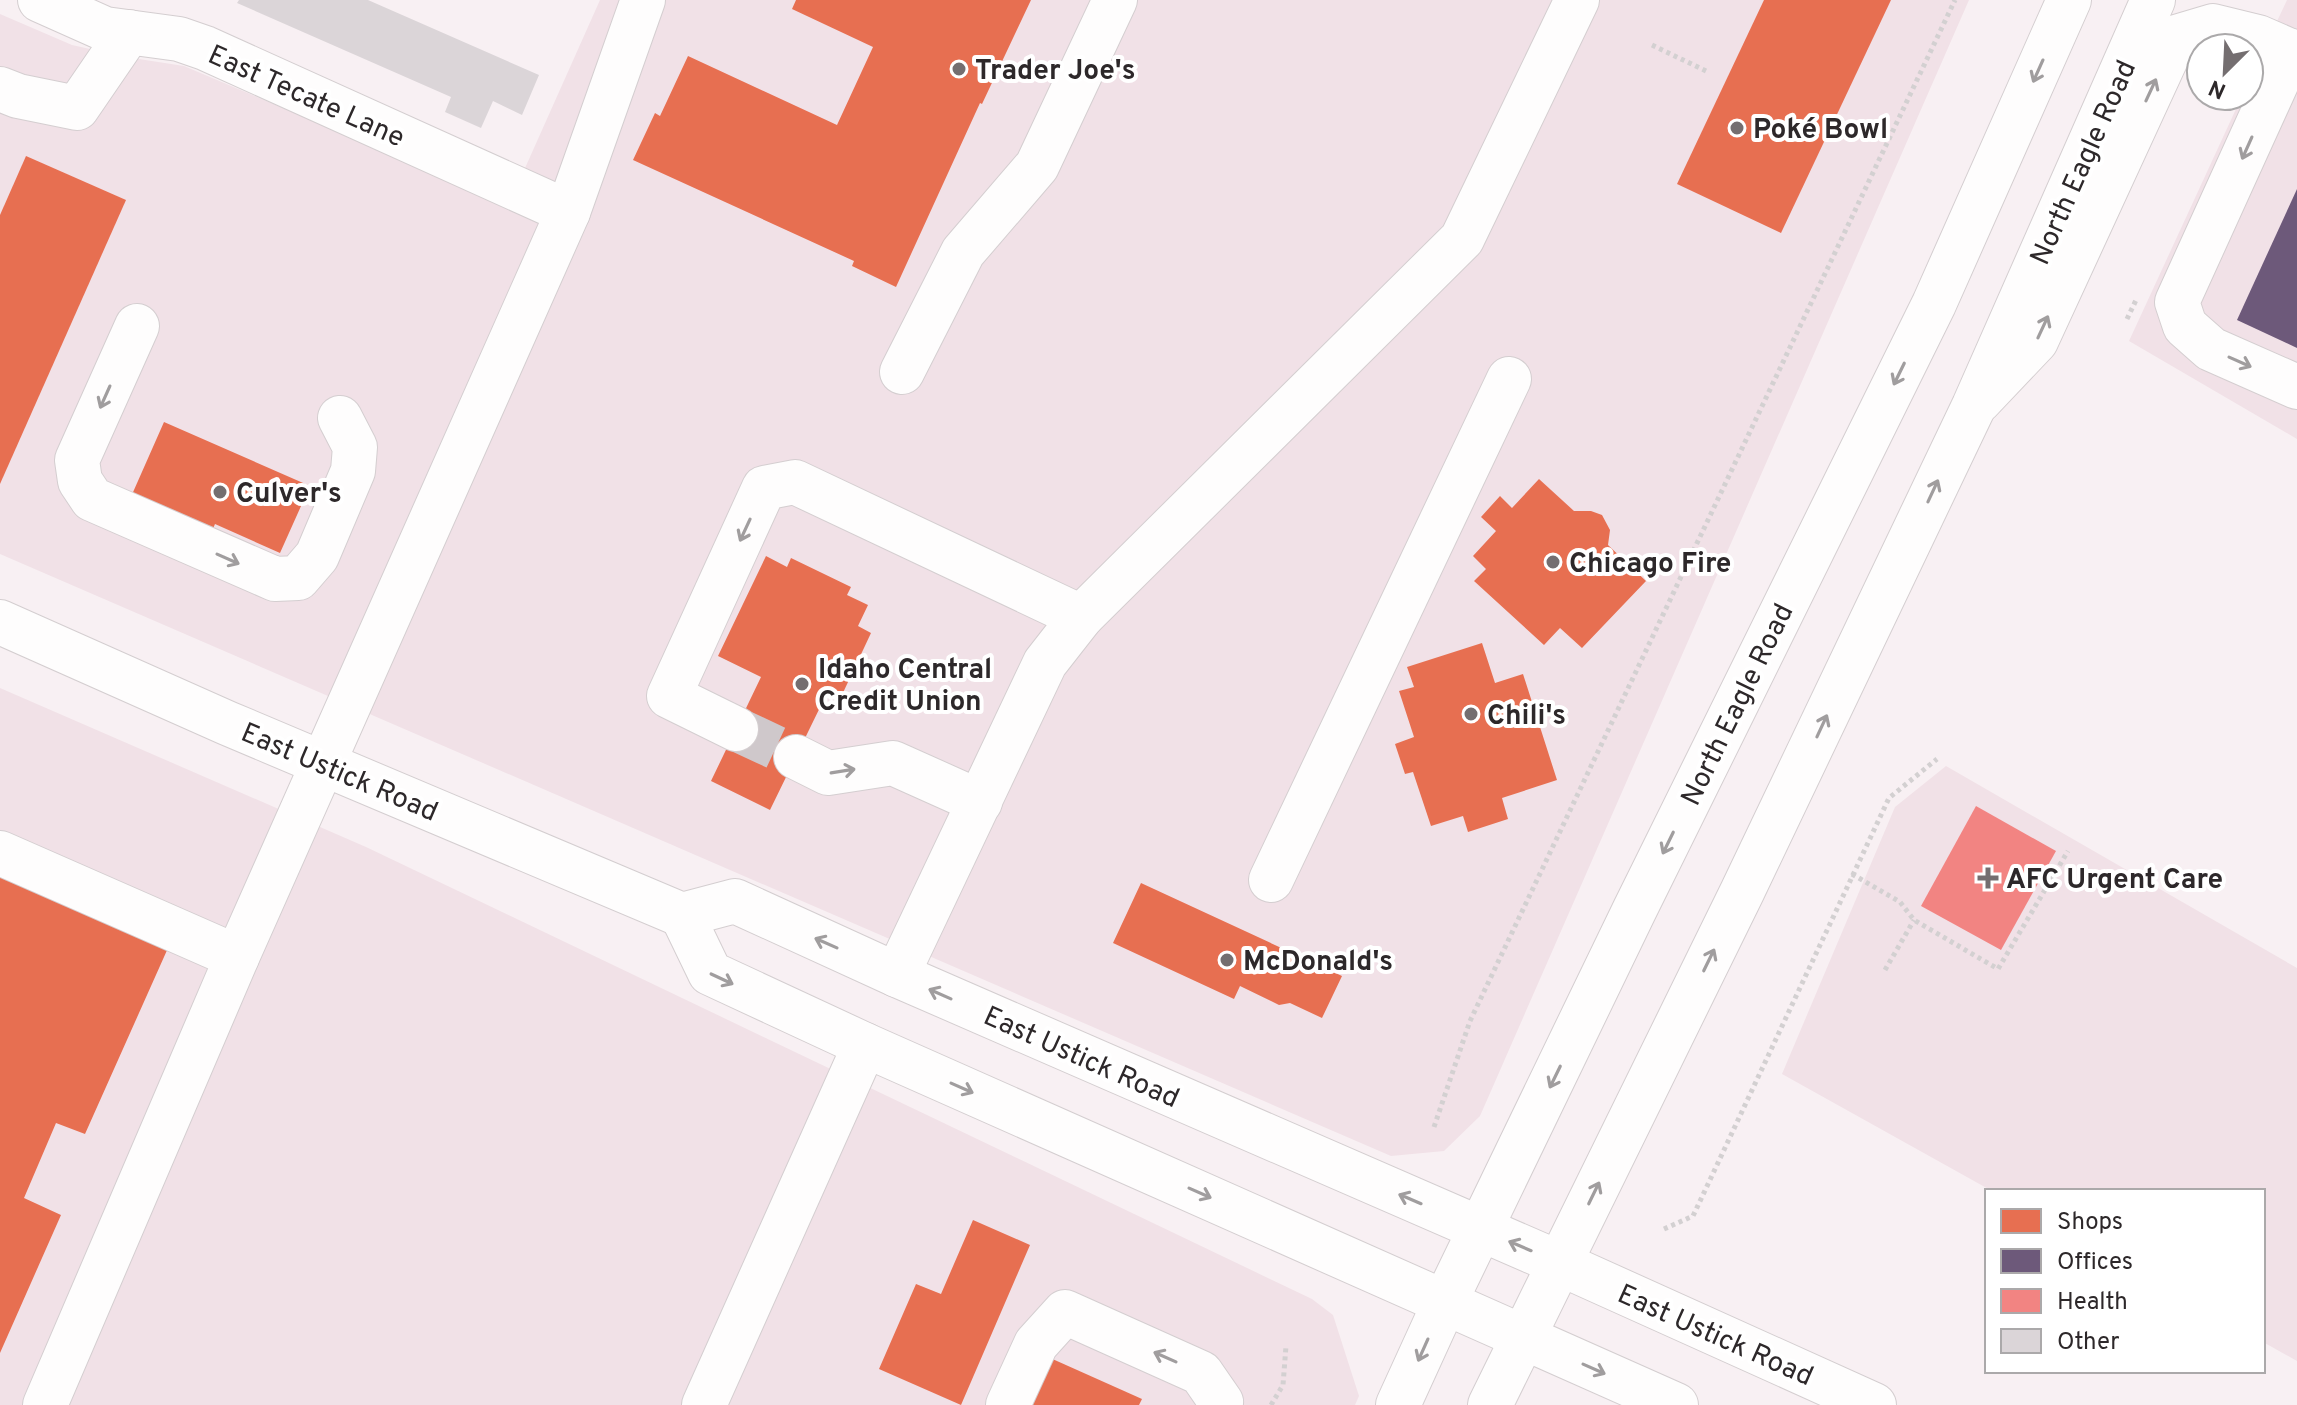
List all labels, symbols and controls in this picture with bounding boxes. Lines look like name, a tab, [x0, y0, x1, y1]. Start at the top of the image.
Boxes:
north arrow	[2185, 32, 2265, 112]
street label: East Tecate Lane	[202, 38, 410, 157]
place label: Trader Joe's	[975, 54, 1136, 90]
street label: North Eagle Road	[2023, 55, 2146, 271]
one-way arrow	[2029, 58, 2044, 83]
marker: Trader Joe's	[950, 60, 968, 78]
text: N	[2205, 72, 2231, 104]
one-way arrow	[2144, 79, 2159, 103]
place label: Poké Bowl	[1753, 113, 1888, 149]
marker: Poké Bowl	[1728, 119, 1746, 137]
one-way arrow	[2239, 136, 2254, 160]
one-way arrow	[2036, 315, 2051, 339]
one-way arrow	[2227, 355, 2251, 370]
one-way arrow	[1891, 362, 1906, 386]
one-way arrow	[97, 385, 112, 409]
place label: Culver's	[236, 477, 342, 513]
one-way arrow	[1926, 479, 1941, 503]
marker: Culver's	[211, 483, 229, 501]
one-way arrow	[737, 518, 752, 542]
place label: Chicago Fire	[1569, 547, 1731, 583]
one-way arrow	[215, 552, 240, 567]
marker: Chicago Fire	[1544, 553, 1562, 571]
street label: North Eagle Road	[1674, 598, 1803, 812]
place label: Idaho Central Credit Union	[818, 653, 992, 721]
marker: Idaho Central Credit Union	[793, 675, 811, 693]
place label: Chili's	[1487, 699, 1566, 735]
marker: Chili's	[1462, 705, 1480, 723]
one-way arrow	[1815, 714, 1830, 738]
street label: East Ustick Road	[235, 716, 443, 831]
one-way arrow	[830, 763, 855, 778]
one-way arrow	[1660, 830, 1675, 854]
place label: AFC Urgent Care	[2006, 863, 2223, 899]
marker: AFC Urgent Care	[1977, 867, 1999, 889]
one-way arrow	[814, 934, 838, 949]
place label: McDonald's	[1243, 945, 1393, 981]
one-way arrow	[1702, 949, 1717, 973]
marker: McDonald's	[1218, 951, 1236, 969]
one-way arrow	[710, 972, 734, 987]
one-way arrow	[929, 986, 953, 1001]
street label: East Ustick Road	[977, 999, 1184, 1118]
one-way arrow	[1546, 1064, 1562, 1088]
one-way arrow	[950, 1081, 974, 1096]
one-way arrow	[1586, 1182, 1602, 1206]
one-way arrow	[1187, 1187, 1211, 1202]
legend	[1985, 1189, 2265, 1373]
one-way arrow	[1398, 1191, 1422, 1206]
text: Shops	[2057, 1208, 2123, 1238]
one-way arrow	[1508, 1238, 1533, 1253]
text: Offices	[2057, 1248, 2133, 1278]
street label: East Ustick Road	[1611, 1277, 1818, 1396]
text: Health	[2057, 1288, 2128, 1318]
text: Other	[2057, 1328, 2119, 1358]
one-way arrow	[1415, 1338, 1430, 1362]
one-way arrow	[1153, 1349, 1177, 1364]
one-way arrow	[1582, 1362, 1606, 1377]

